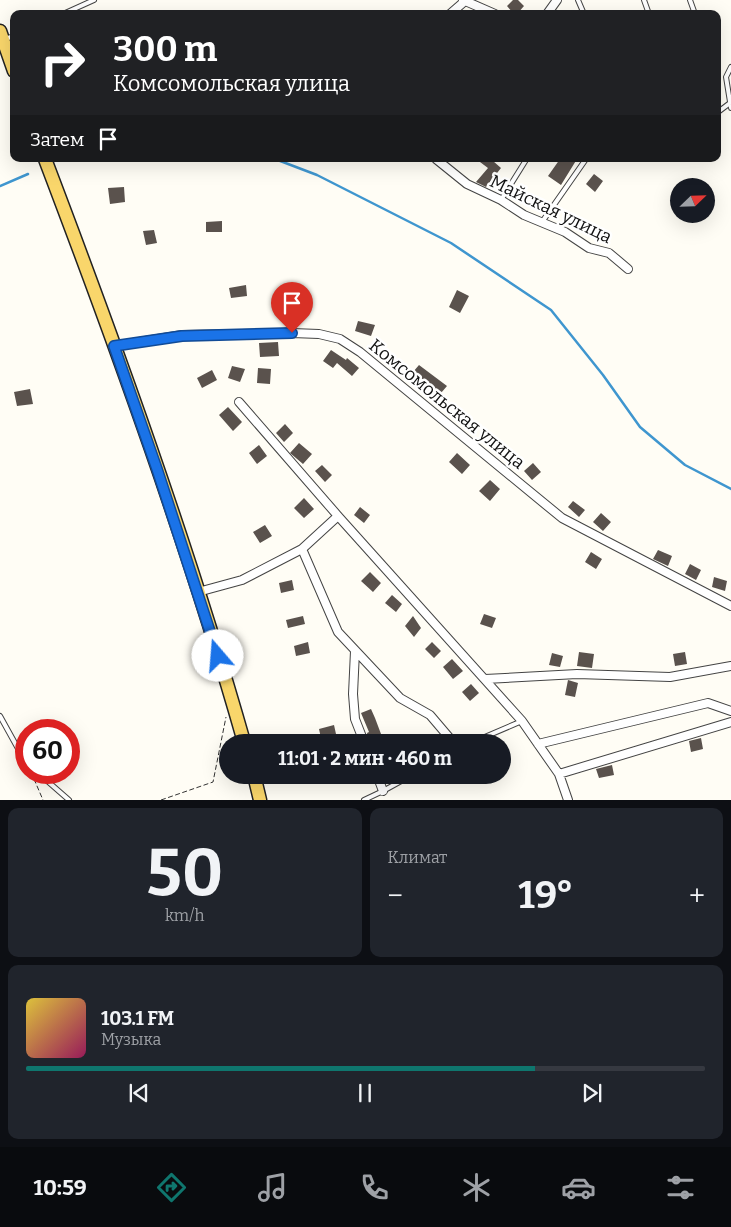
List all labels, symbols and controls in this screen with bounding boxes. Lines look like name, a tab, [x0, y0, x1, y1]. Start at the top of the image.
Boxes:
text: 300 m	[113, 28, 217, 70]
icon: right	[30, 30, 95, 95]
text: Комсомольская улица	[113, 70, 350, 97]
icon: arrive	[94, 125, 122, 153]
text: Затем	[30, 128, 84, 151]
street label: Майская улица	[486, 170, 616, 248]
north arrow	[670, 178, 715, 222]
map controls	[670, 178, 715, 223]
pin	[271, 282, 313, 333]
icon: arrive	[278, 289, 306, 317]
street label: Комсомольская улица	[365, 334, 529, 474]
position arrow	[191, 629, 243, 681]
speed limit sign: 60	[15, 719, 80, 784]
text: 11:01 · 2 мин · 460 m	[278, 747, 452, 770]
text: 50	[146, 834, 223, 912]
text: Климат	[388, 848, 447, 867]
text: 19°	[518, 872, 574, 918]
text: −	[388, 879, 403, 912]
text: +	[689, 879, 705, 912]
text: km/h	[165, 906, 205, 925]
text: 103.1 FM	[101, 1007, 174, 1030]
text: Музыка	[101, 1030, 161, 1049]
icon: previous	[125, 1079, 153, 1107]
icon: pause	[351, 1079, 379, 1107]
icon: next	[578, 1079, 606, 1107]
icon: directions	[154, 1170, 189, 1205]
icon: music	[255, 1170, 290, 1205]
icon: phone	[357, 1170, 392, 1205]
icon: climate	[459, 1170, 494, 1205]
icon: car	[561, 1170, 596, 1205]
icon: filters	[663, 1170, 698, 1205]
text: 10:59	[33, 1174, 87, 1201]

